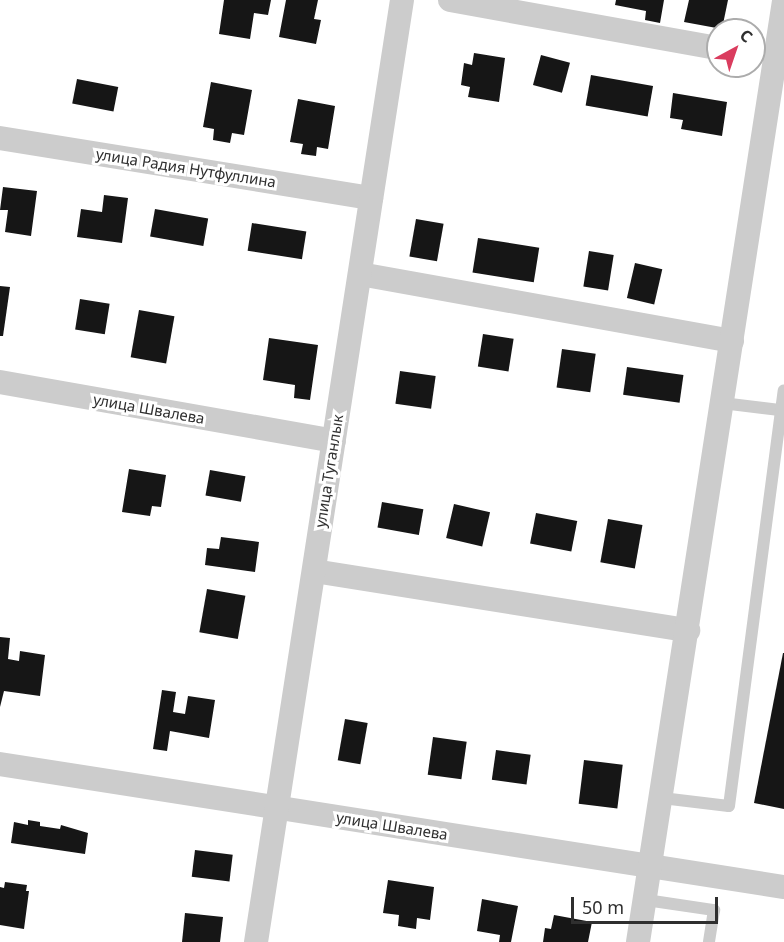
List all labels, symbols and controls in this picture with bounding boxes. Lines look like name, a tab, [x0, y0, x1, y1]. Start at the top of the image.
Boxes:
north arrow	[706, 18, 766, 78]
text: С	[735, 24, 757, 47]
street label: улица Радия Нутфуллина	[95, 145, 277, 191]
street label: улица Швалева	[92, 390, 206, 428]
street label: улица Туганлык	[311, 413, 347, 529]
street label: улица Швалева	[335, 808, 449, 844]
scale bar	[574, 885, 721, 923]
text: 50 m	[582, 895, 624, 919]

